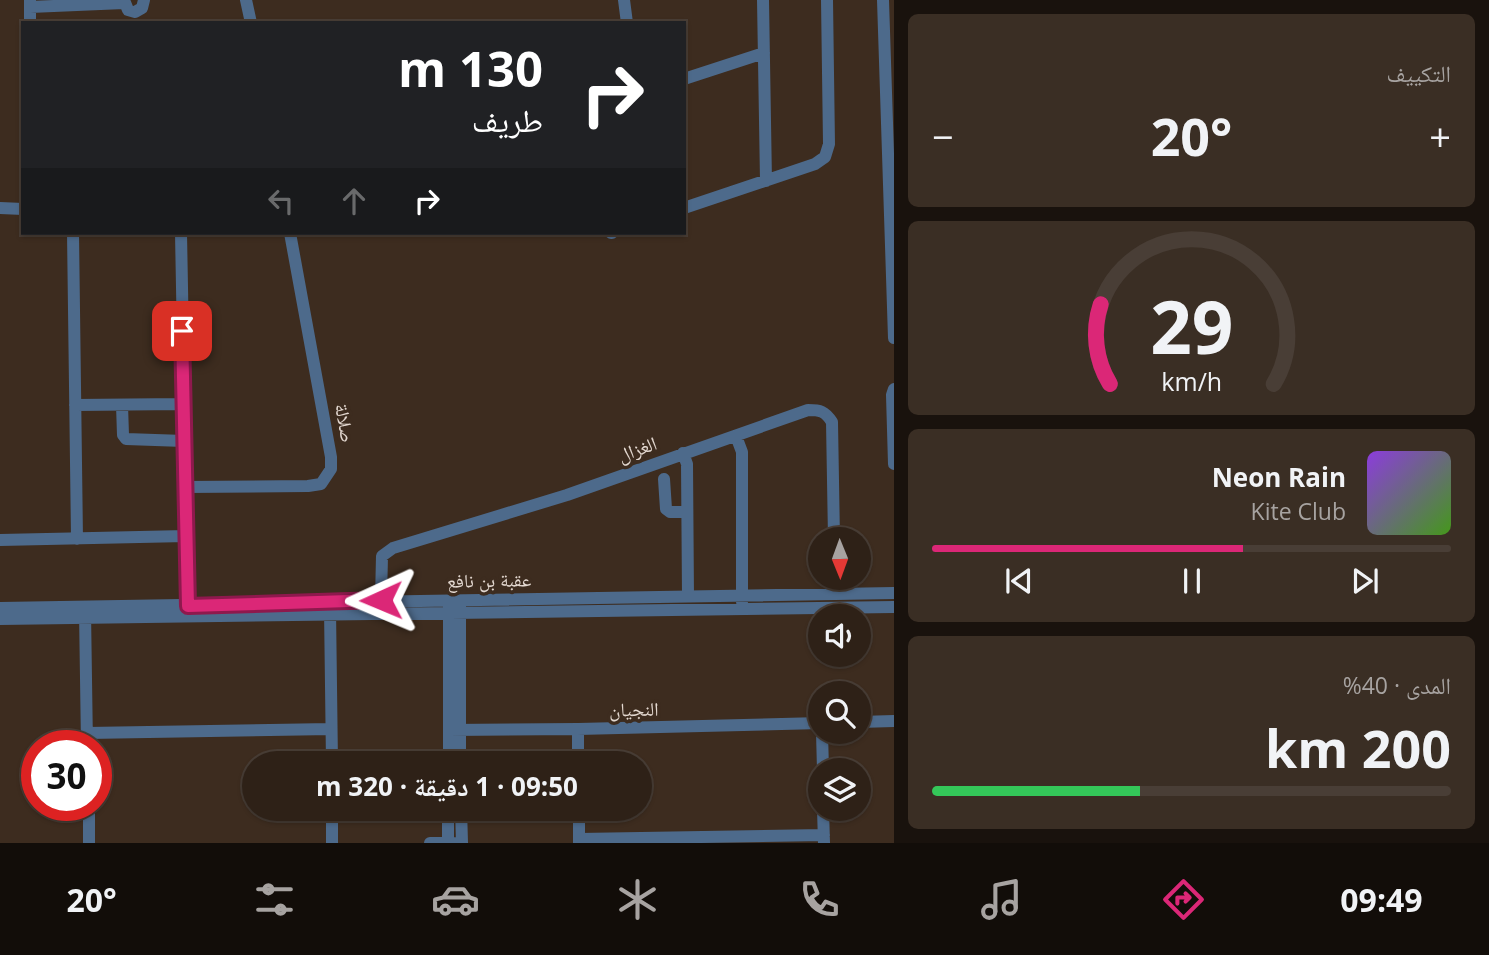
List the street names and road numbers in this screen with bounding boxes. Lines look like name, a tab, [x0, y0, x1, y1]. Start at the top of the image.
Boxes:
street label: صلالة	[329, 401, 361, 445]
street label: الغزال	[614, 430, 660, 468]
street label: عقبة بن نافع	[447, 566, 532, 594]
street label: النجيان	[609, 696, 659, 722]

